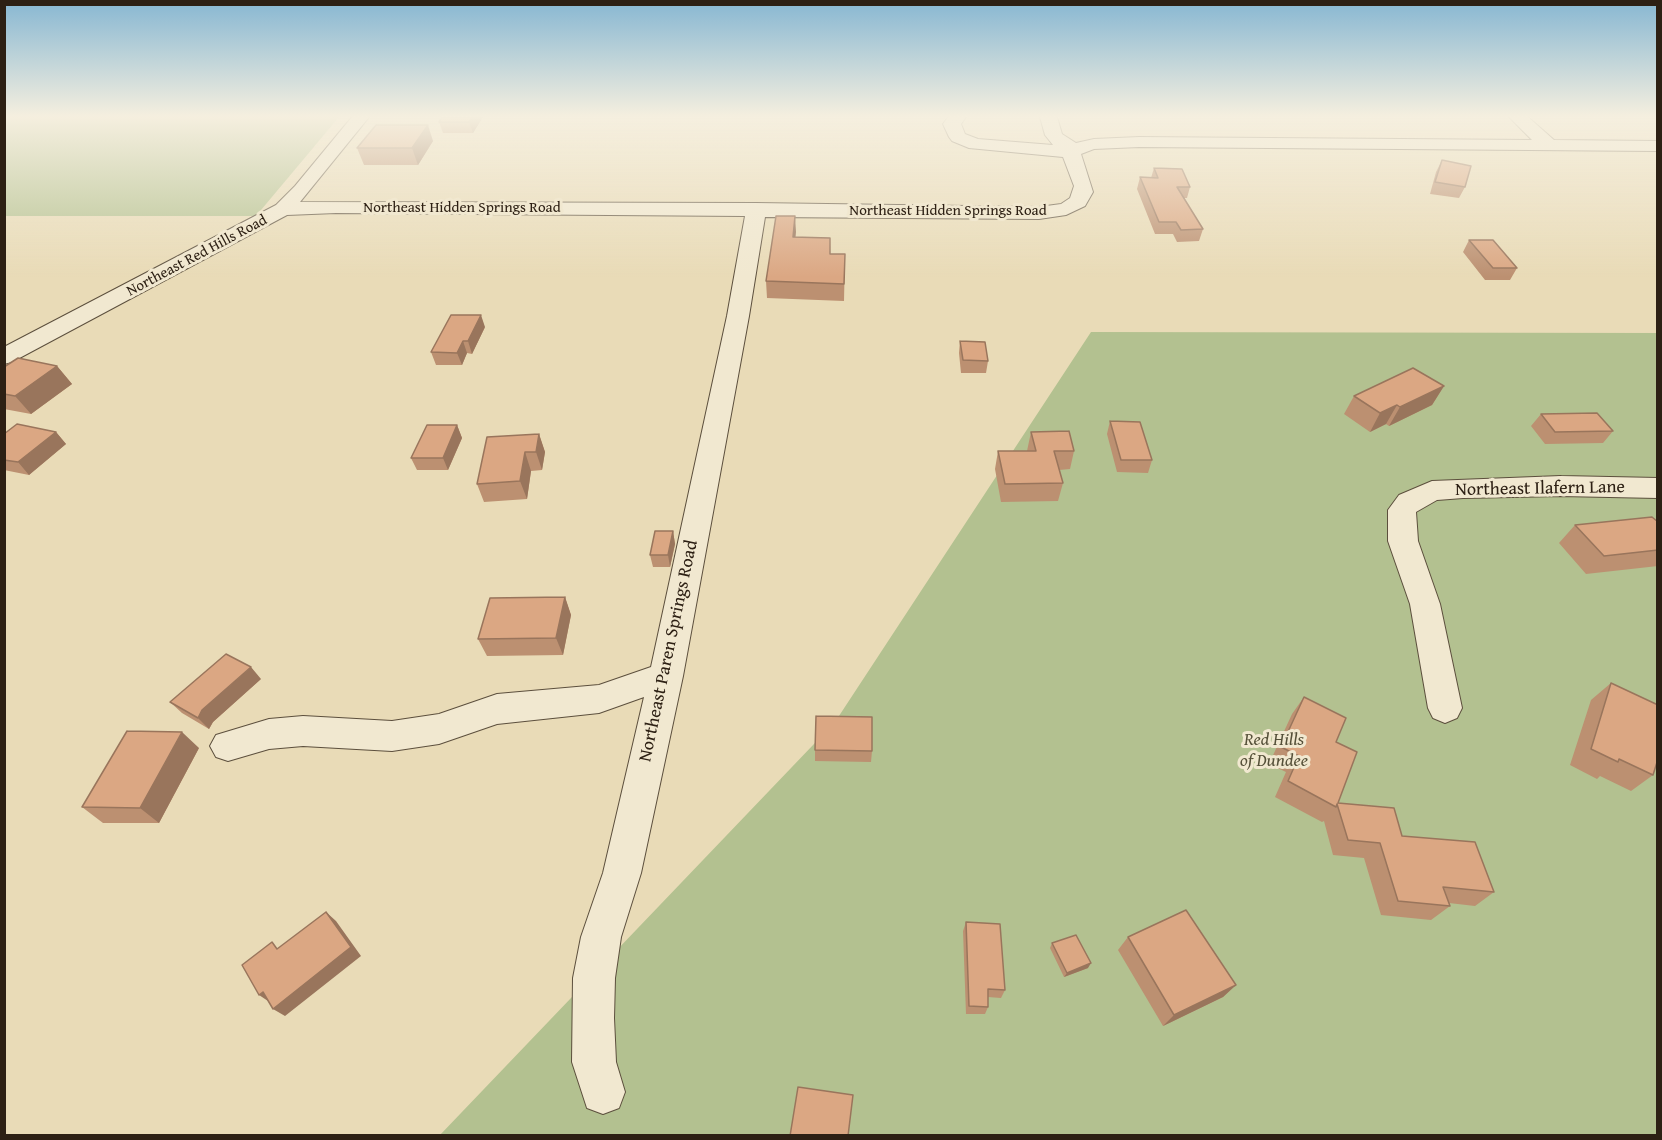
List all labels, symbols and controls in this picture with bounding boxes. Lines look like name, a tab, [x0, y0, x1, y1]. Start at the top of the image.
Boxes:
street label: Northeast Hidden Springs Road	[363, 199, 561, 217]
street label: Northeast Hidden Springs Road	[849, 202, 1047, 220]
street label: Northeast Red Hills Road	[124, 211, 270, 301]
street label: Northeast Ilafern Lane	[1455, 477, 1625, 501]
street label: Northeast Paren Springs Road	[635, 538, 703, 764]
park label: Red Hills of Dundee	[1240, 729, 1308, 771]

